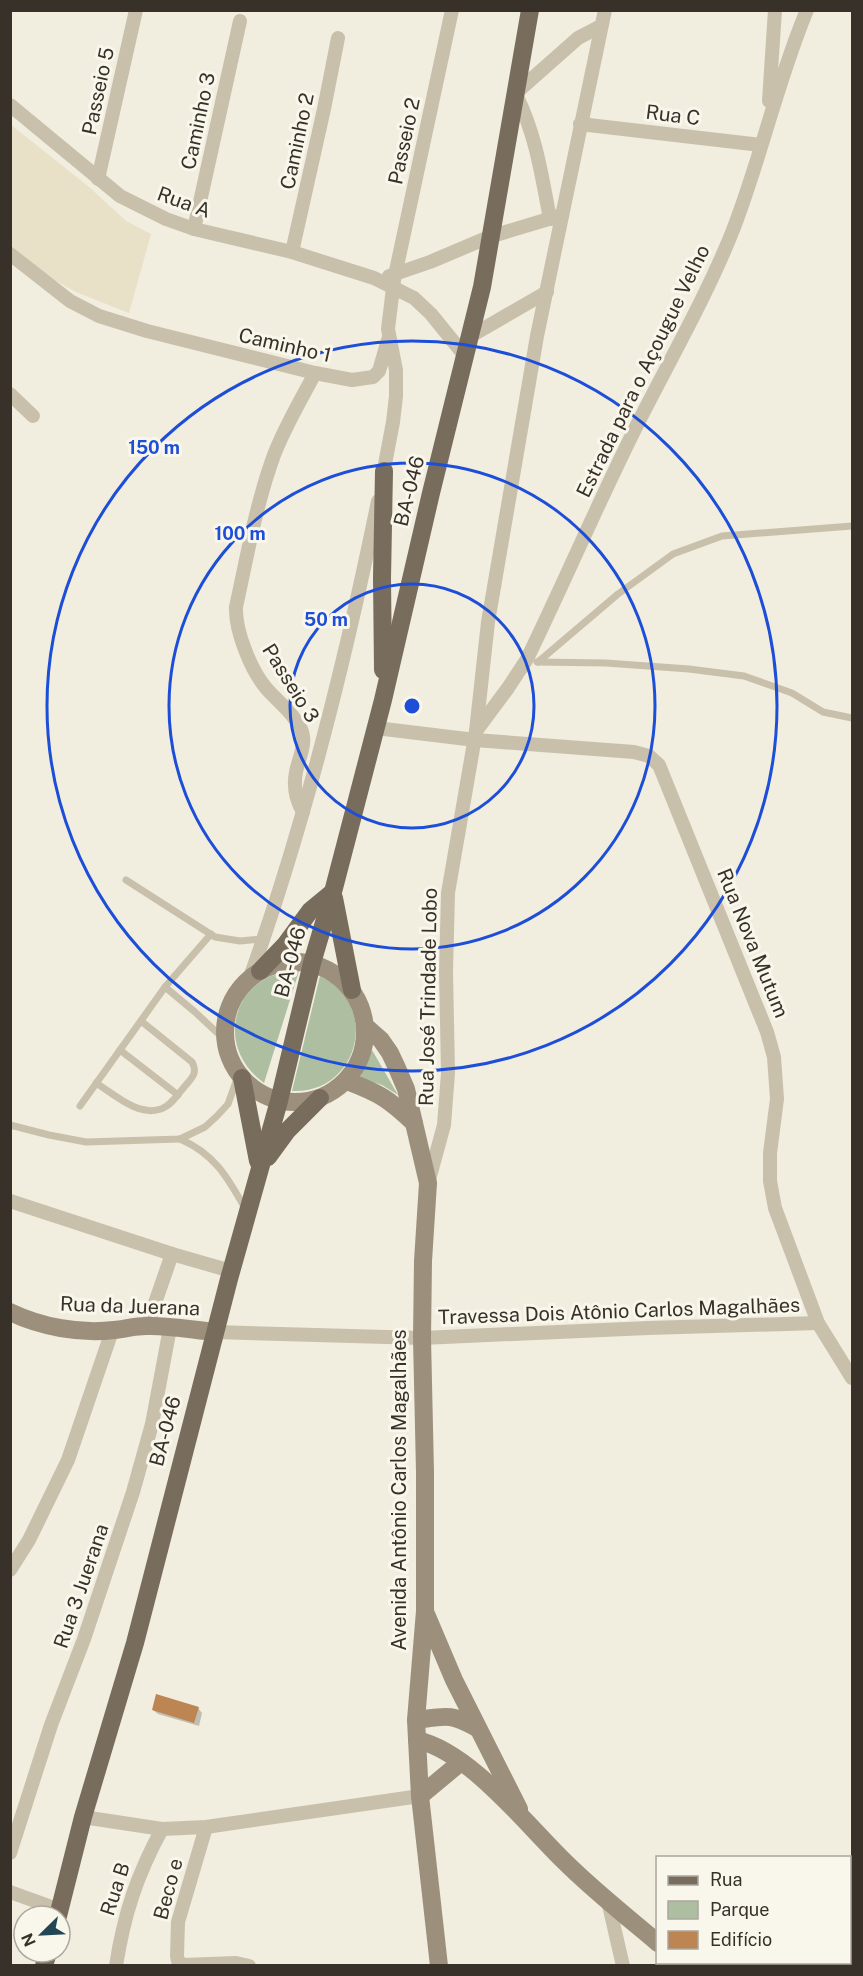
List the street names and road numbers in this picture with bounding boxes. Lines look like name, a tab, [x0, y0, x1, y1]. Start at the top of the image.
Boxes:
street label: Passeio 5	[77, 45, 119, 137]
street label: Caminho 3	[176, 70, 220, 172]
street label: Caminho 2	[275, 91, 319, 191]
street label: Passeio 2	[383, 95, 425, 187]
street label: Rua C	[644, 100, 702, 130]
street label: Rua A	[154, 181, 214, 223]
street label: Estrada para o Açougue Velho	[571, 241, 715, 501]
street label: Caminho 1	[236, 323, 334, 367]
street label: BA-046	[389, 453, 429, 529]
street label: Passeio 3	[257, 639, 325, 727]
street label: Rua Nova Mutum	[712, 865, 794, 1021]
street label: Rua José Trindade Lobo	[414, 888, 442, 1106]
street label: BA-046	[269, 924, 311, 1000]
street label: Rua da Juerana	[59, 1292, 201, 1320]
street label: Travessa Dois Atônio Carlos Magalhães	[438, 1293, 800, 1329]
street label: Avenida Antônio Carlos Magalhães	[387, 1329, 411, 1651]
street label: BA-046	[144, 1393, 186, 1469]
street label: Rua 3 Juerana	[48, 1521, 114, 1651]
street label: Beco e	[148, 1856, 188, 1922]
street label: Rua B	[95, 1859, 135, 1919]

